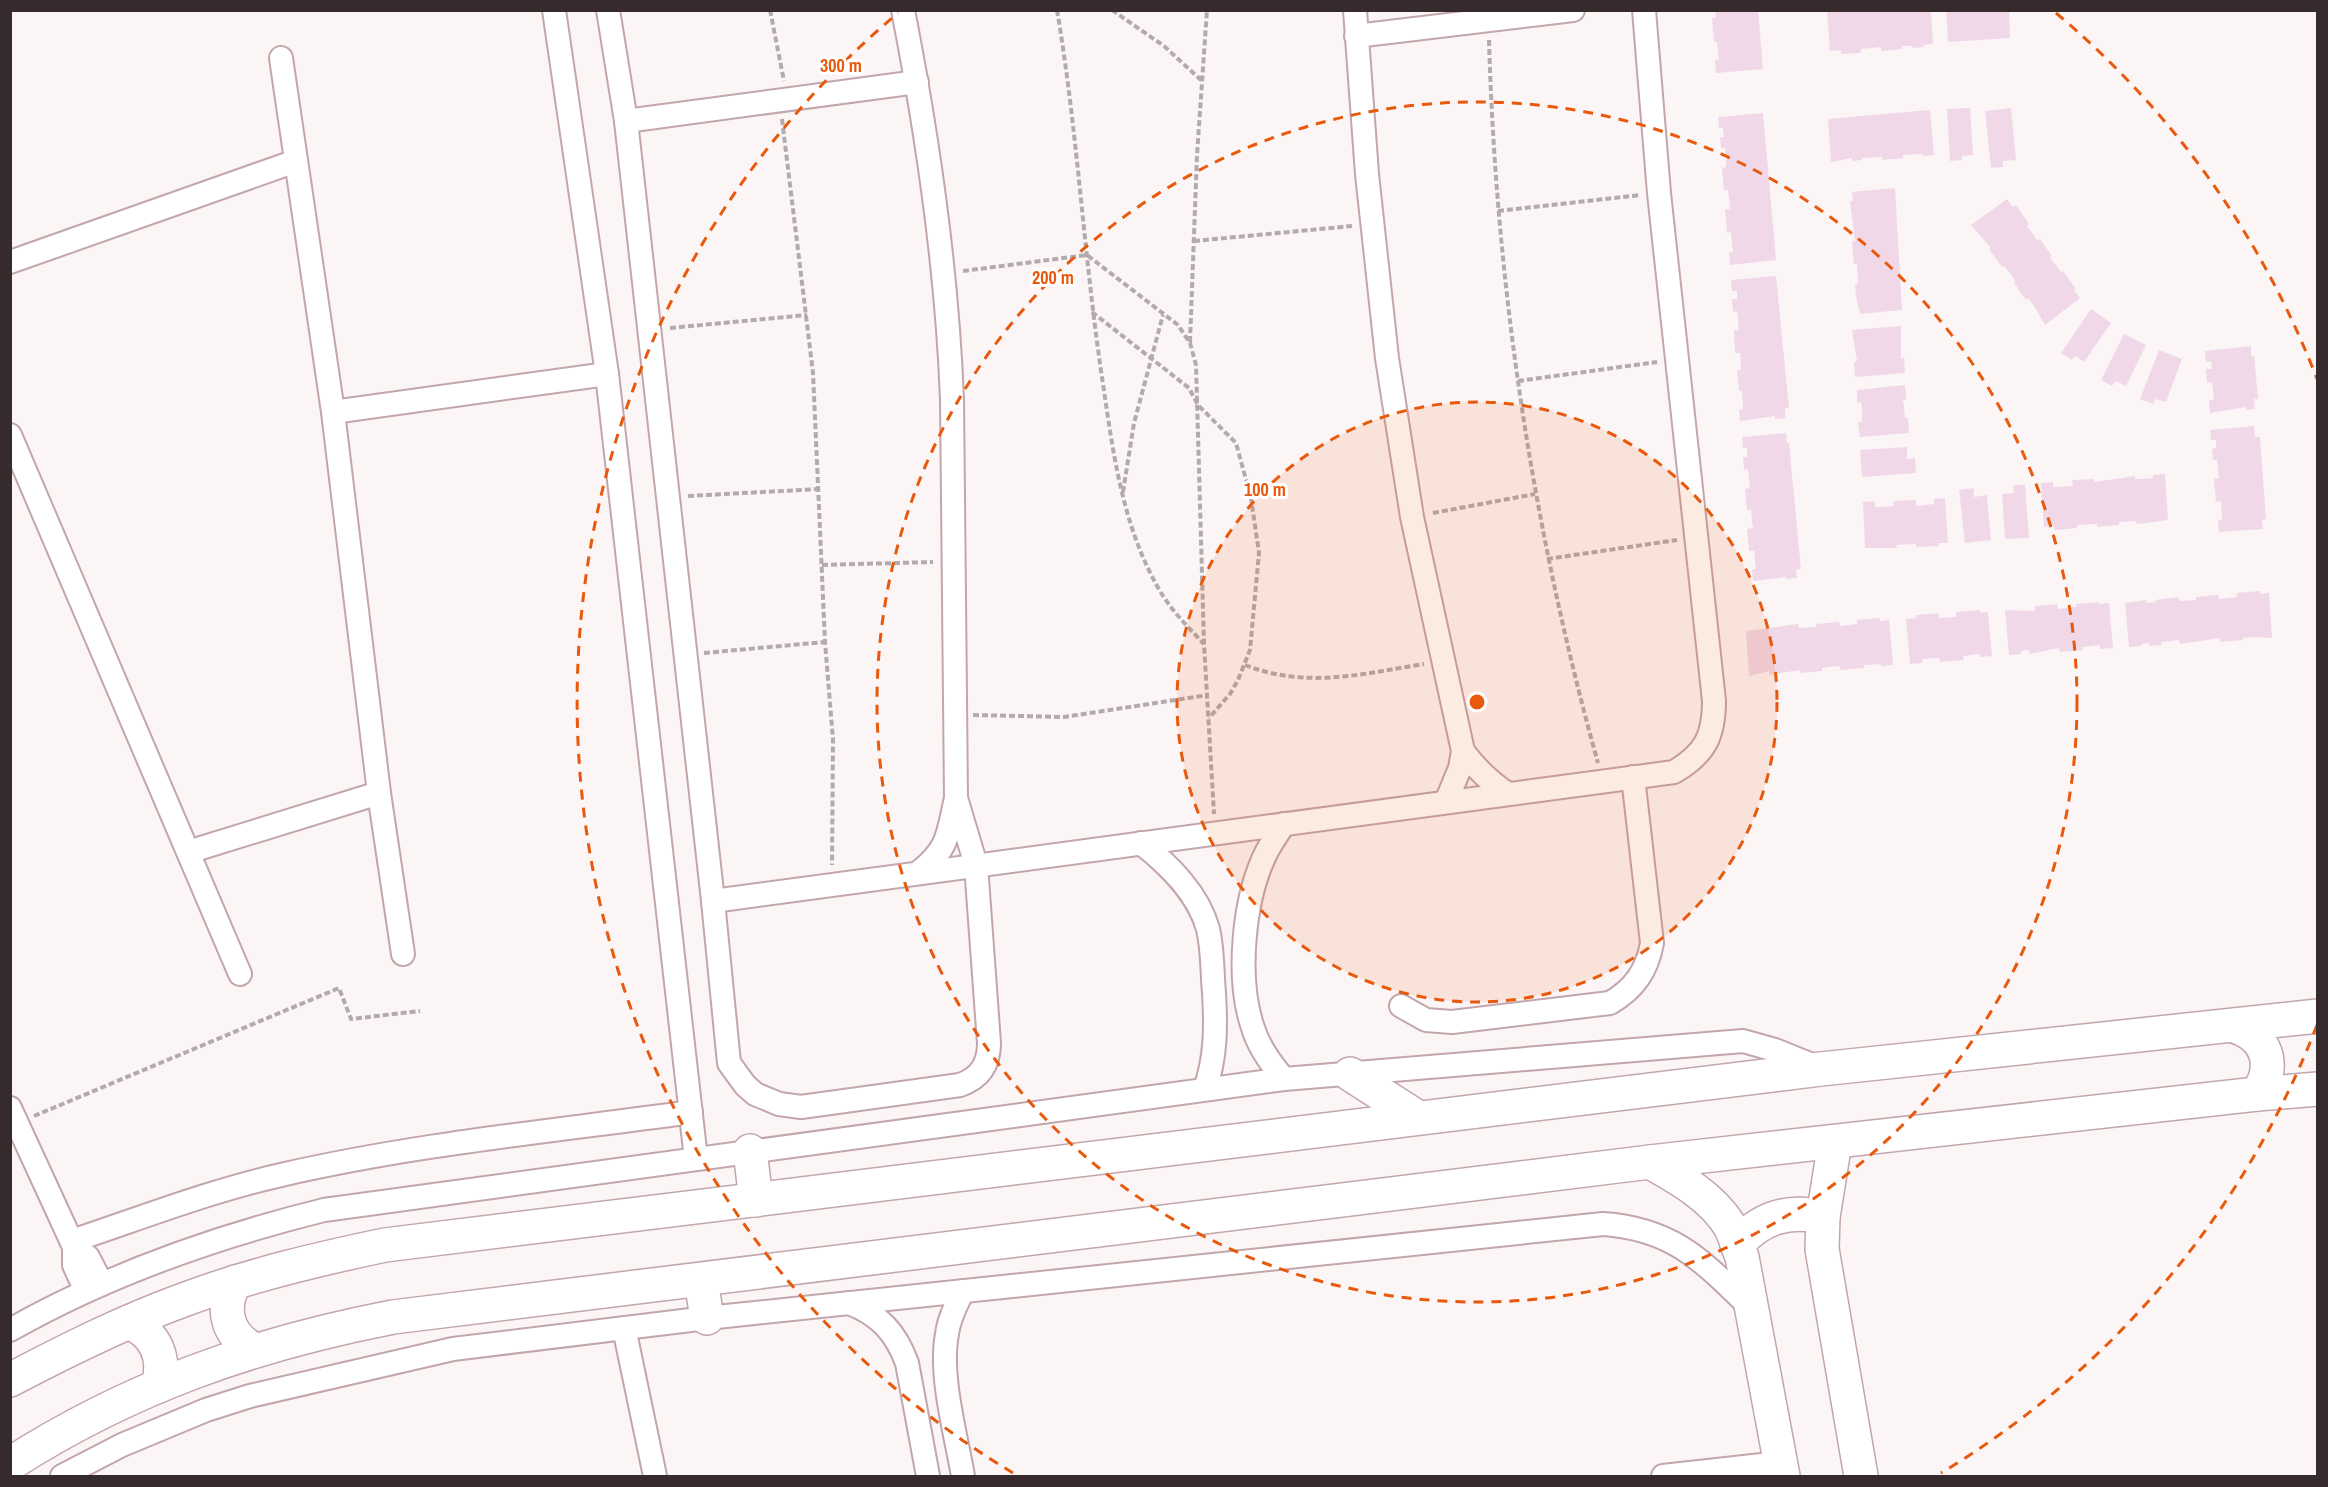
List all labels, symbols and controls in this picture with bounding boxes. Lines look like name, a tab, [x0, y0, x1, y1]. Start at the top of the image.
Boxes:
text: 300 m	[820, 53, 862, 78]
text: 200 m	[1032, 265, 1074, 290]
text: 100 m	[1244, 477, 1286, 502]
centre of rings	[1467, 692, 1487, 712]

